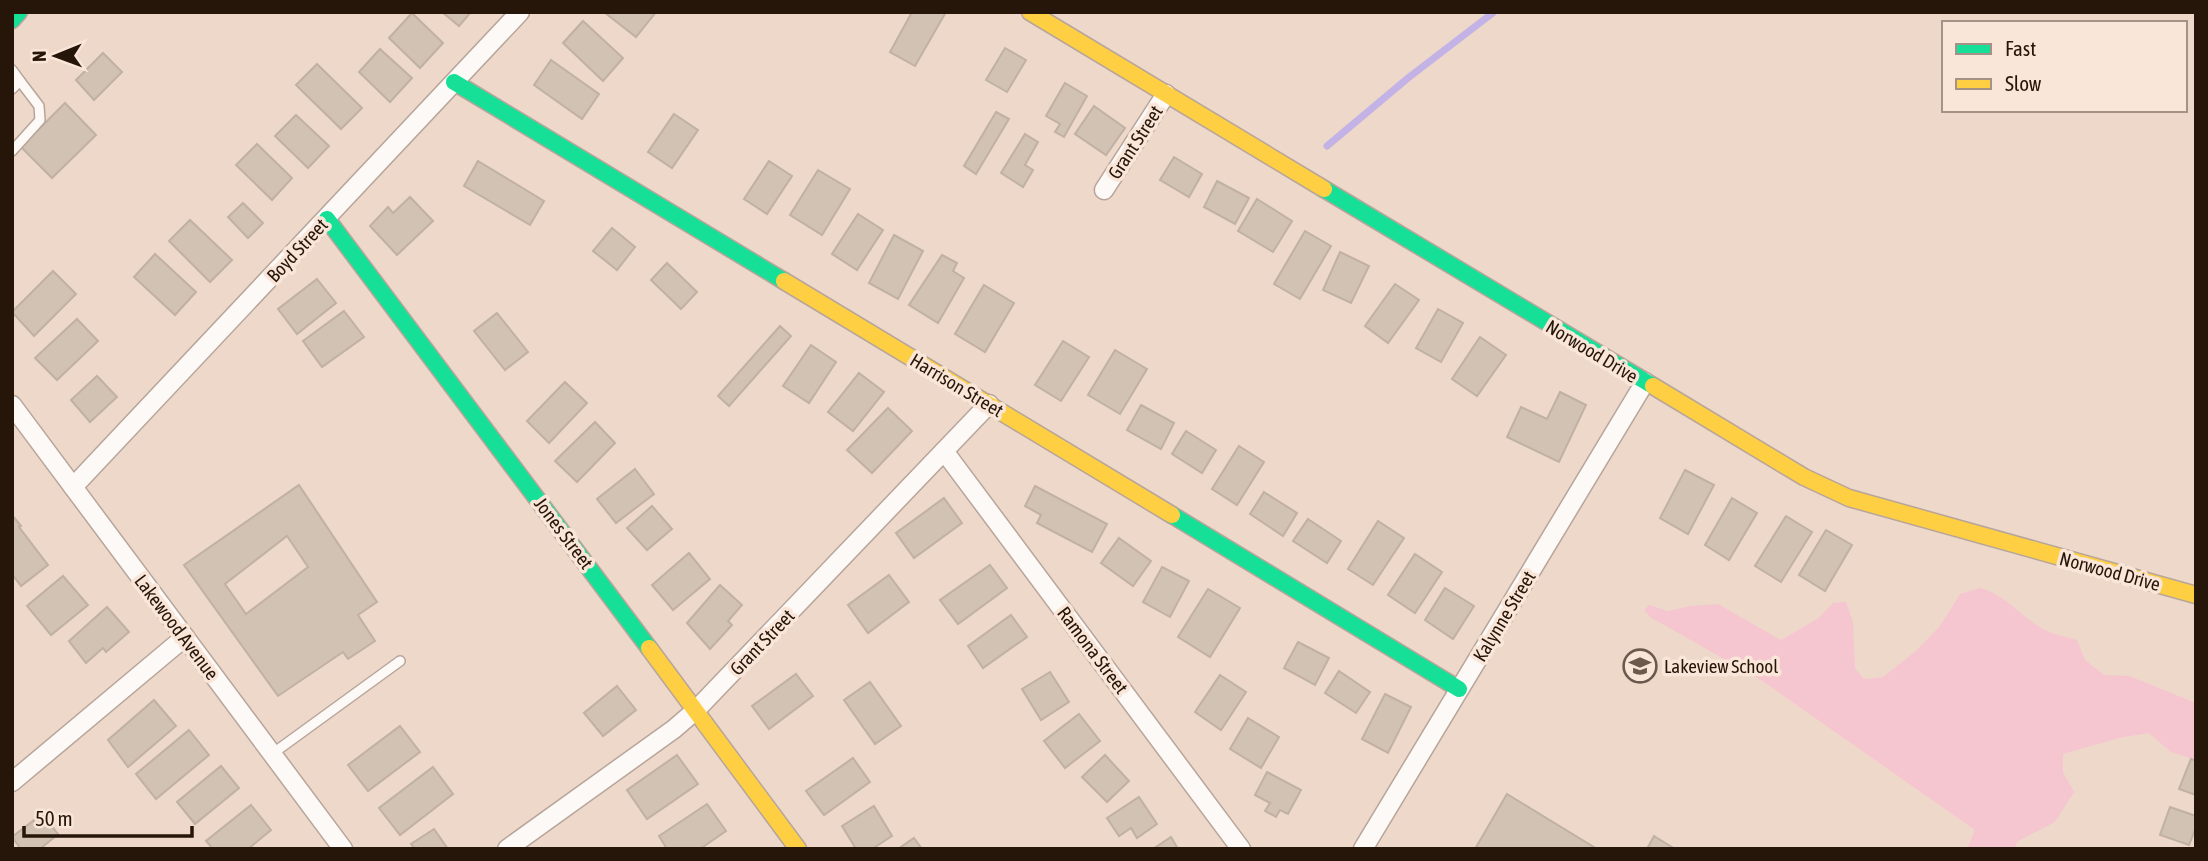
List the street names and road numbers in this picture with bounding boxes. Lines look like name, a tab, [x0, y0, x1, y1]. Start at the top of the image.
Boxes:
street label: Grant Street	[1103, 101, 1167, 183]
street label: Boyd Street	[262, 214, 332, 286]
street label: Norwood Drive	[1542, 315, 1642, 387]
street label: Harrison Street	[907, 349, 1007, 421]
street label: Jones Street	[530, 493, 598, 573]
street label: Norwood Drive	[2057, 547, 2163, 595]
street label: Kalynne Street	[1468, 567, 1540, 665]
street label: Lakewood Avenue	[130, 570, 224, 684]
street label: Ramona Street	[1053, 602, 1133, 698]
street label: Grant Street	[725, 604, 799, 680]

